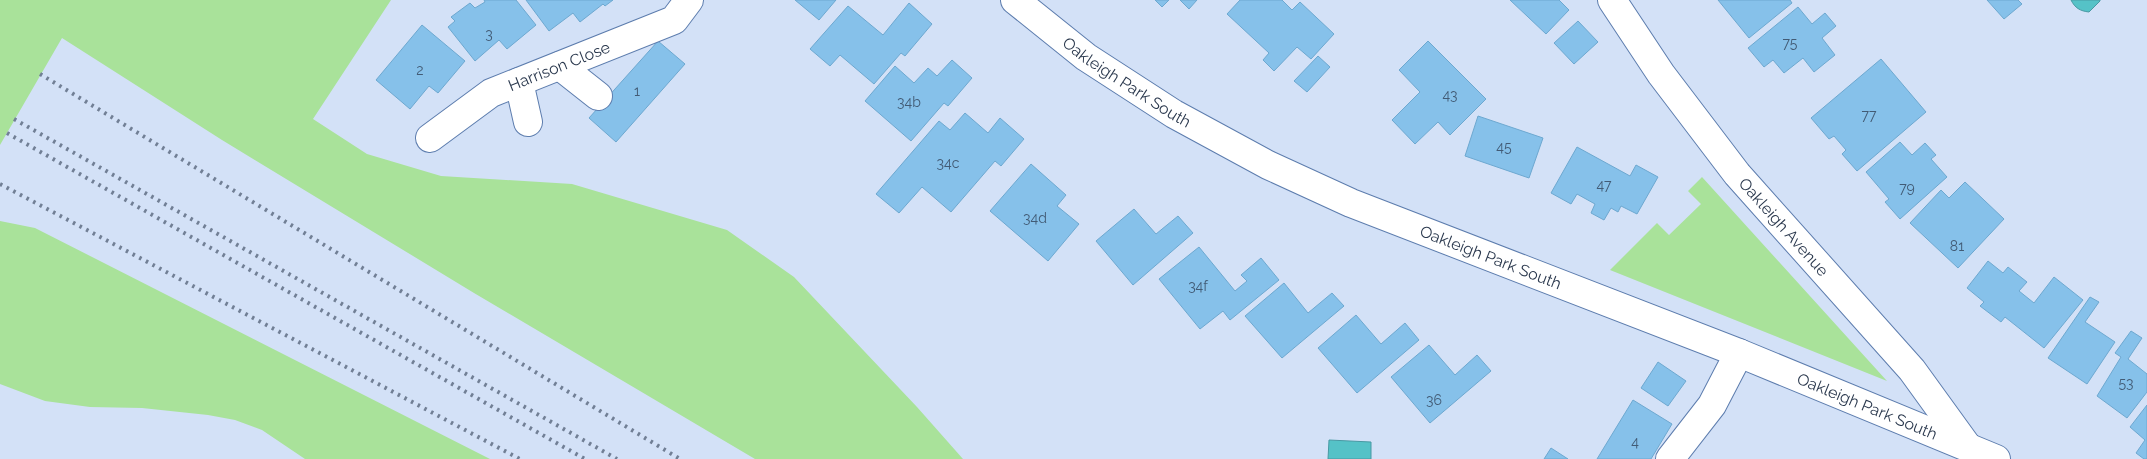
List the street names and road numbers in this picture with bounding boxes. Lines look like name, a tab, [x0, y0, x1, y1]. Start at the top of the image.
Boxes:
street label: Oakleigh Park South	[1059, 33, 1194, 131]
street label: Harrison Close	[505, 37, 613, 95]
street label: Oakleigh Avenue	[1735, 174, 1833, 280]
street label: Oakleigh Park South	[1417, 221, 1564, 293]
street label: Oakleigh Park South	[1794, 369, 1940, 443]

